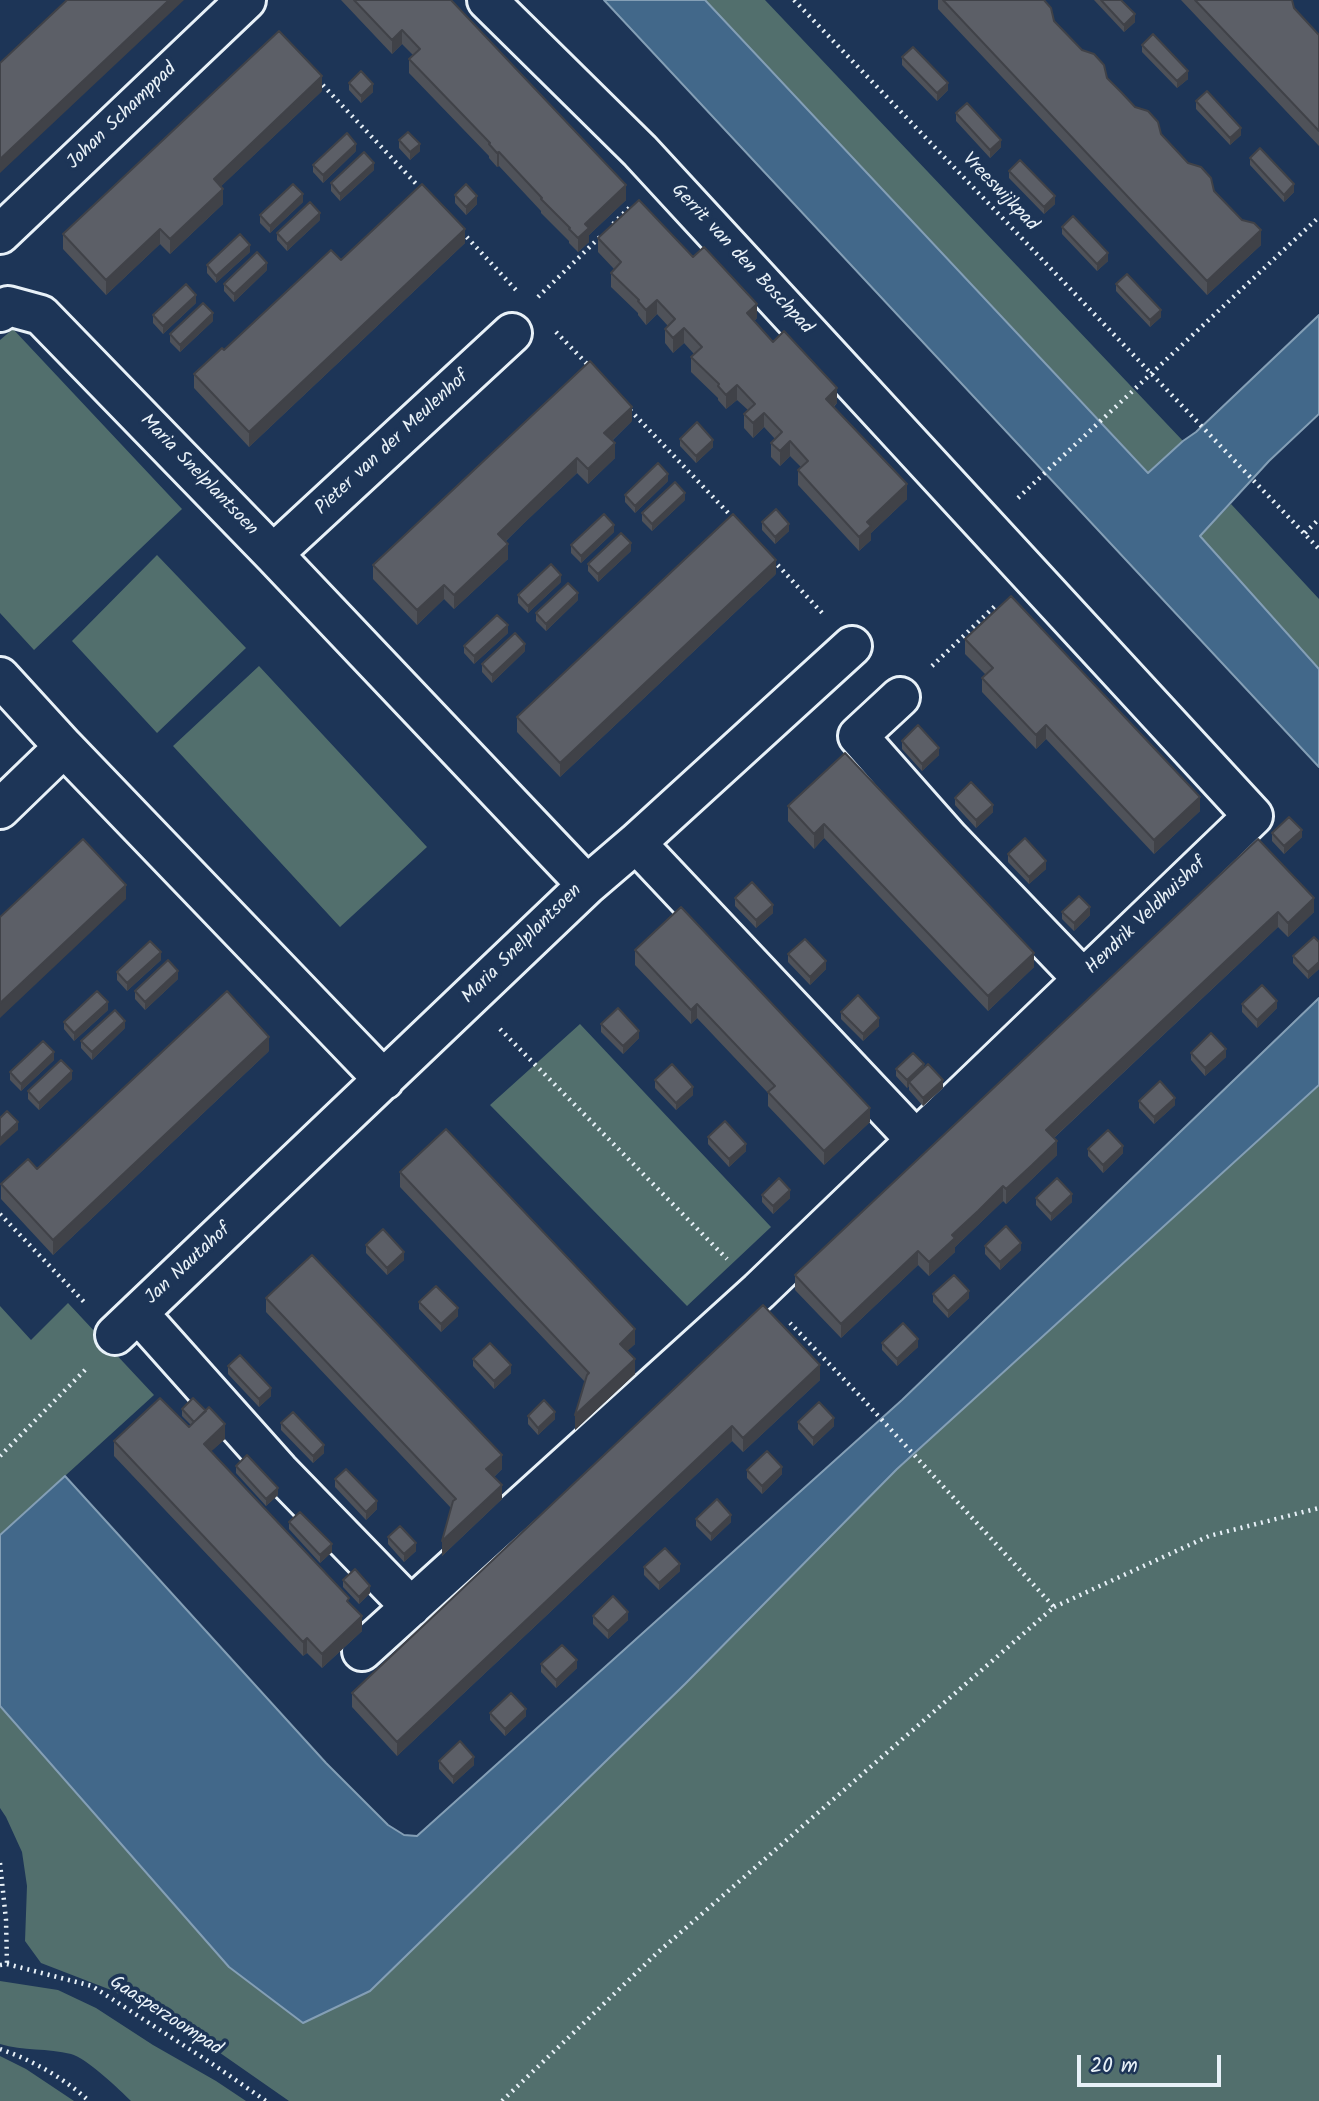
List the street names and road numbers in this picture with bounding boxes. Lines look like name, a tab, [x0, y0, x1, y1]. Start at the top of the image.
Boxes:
street label: Johan Schamppad	[63, 59, 183, 175]
street label: Vreeswijkpad	[956, 149, 1042, 237]
street label: Gerrit van den Boschpad	[665, 180, 817, 340]
street label: Pieter van der Meulenhof	[311, 367, 475, 521]
street label: Maria Snelplantsoen	[134, 410, 262, 542]
street label: Hendrik Veldhuishof	[1082, 854, 1212, 980]
street label: Maria Snelplantsoen	[458, 880, 588, 1010]
street label: Jan Nautahof	[141, 1220, 237, 1310]
street label: Gaasperzoompad	[104, 1972, 226, 2062]

